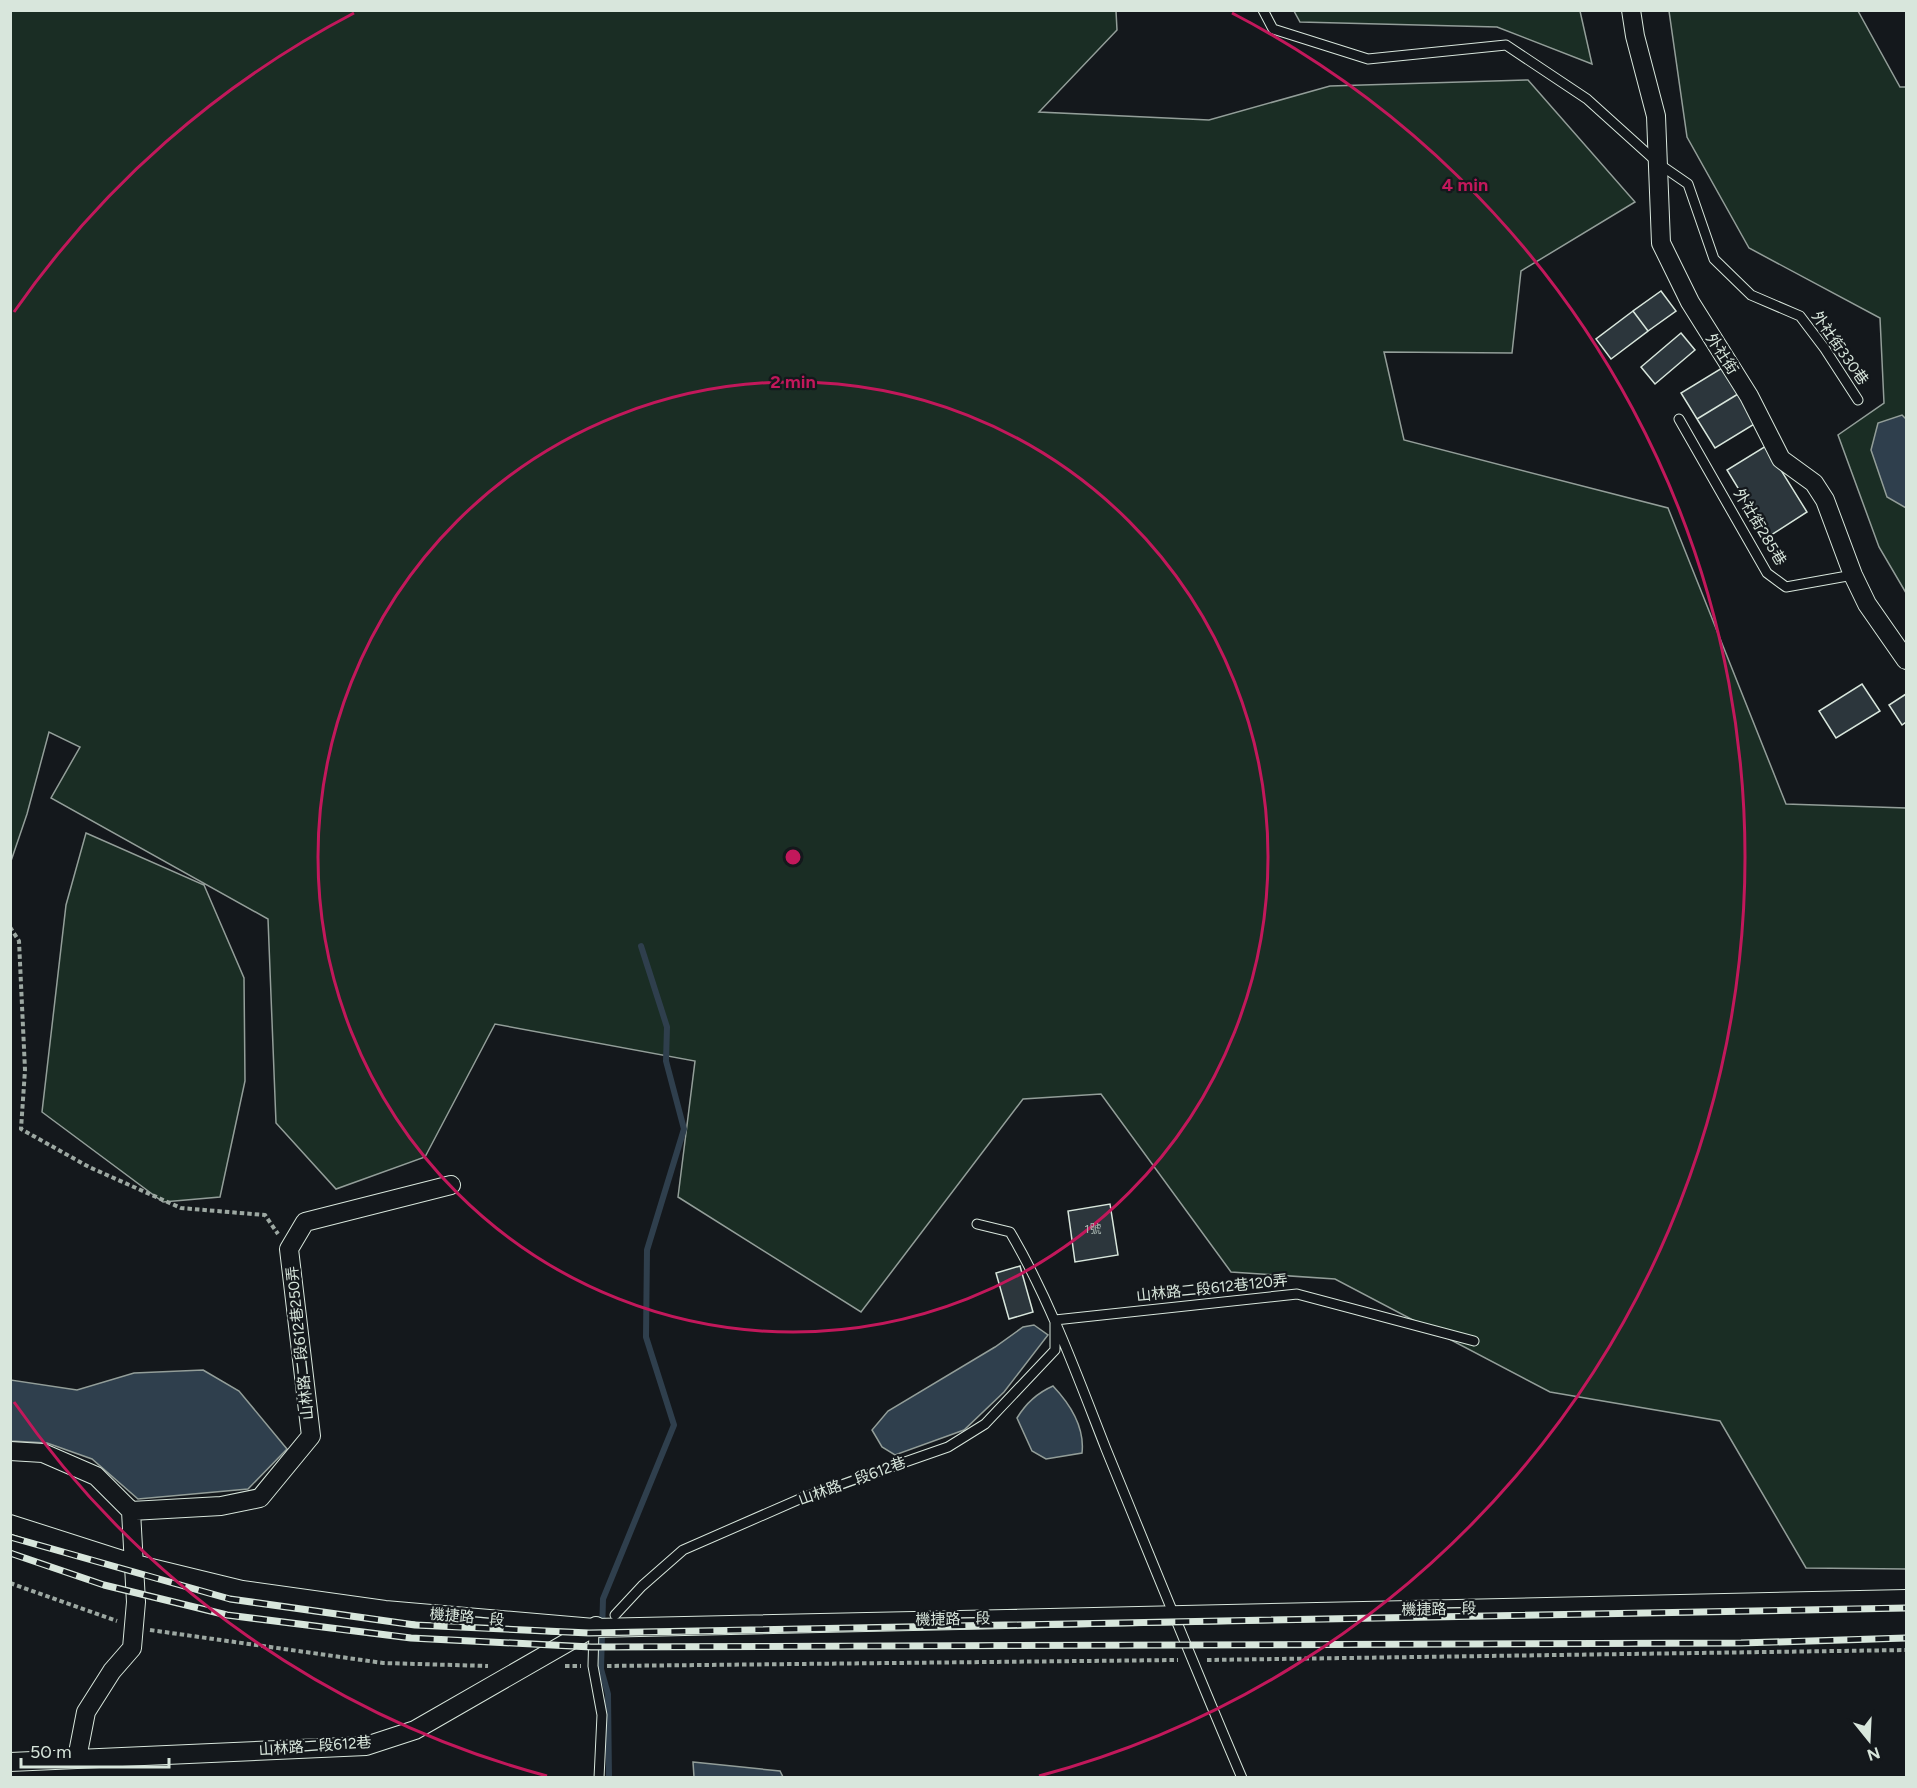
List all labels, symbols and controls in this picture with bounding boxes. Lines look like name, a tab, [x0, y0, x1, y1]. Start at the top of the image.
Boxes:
text: 4 min	[1442, 174, 1488, 196]
street label: 外社街330巷	[1808, 308, 1872, 388]
street label: 外社街	[1702, 330, 1742, 378]
text: 2 min	[770, 371, 816, 393]
street label: 外社街285巷	[1730, 485, 1790, 569]
centre of rings	[783, 847, 803, 867]
house number: 1號	[1085, 1222, 1101, 1236]
street label: 山林路二段612巷250弄	[283, 1265, 317, 1421]
street label: 山林路二段612巷120弄	[1135, 1271, 1289, 1305]
street label: 山林路二段612巷	[796, 1453, 908, 1509]
street label: 機捷路一段	[1401, 1599, 1477, 1619]
street label: 機捷路一段	[429, 1605, 505, 1629]
street label: 機捷路一段	[915, 1609, 991, 1629]
north arrow	[1839, 1710, 1899, 1770]
scale bar	[21, 1731, 170, 1769]
street label: 山林路二段612巷	[258, 1733, 372, 1759]
text: 50 m	[30, 1741, 72, 1763]
text: N	[1865, 1743, 1882, 1765]

